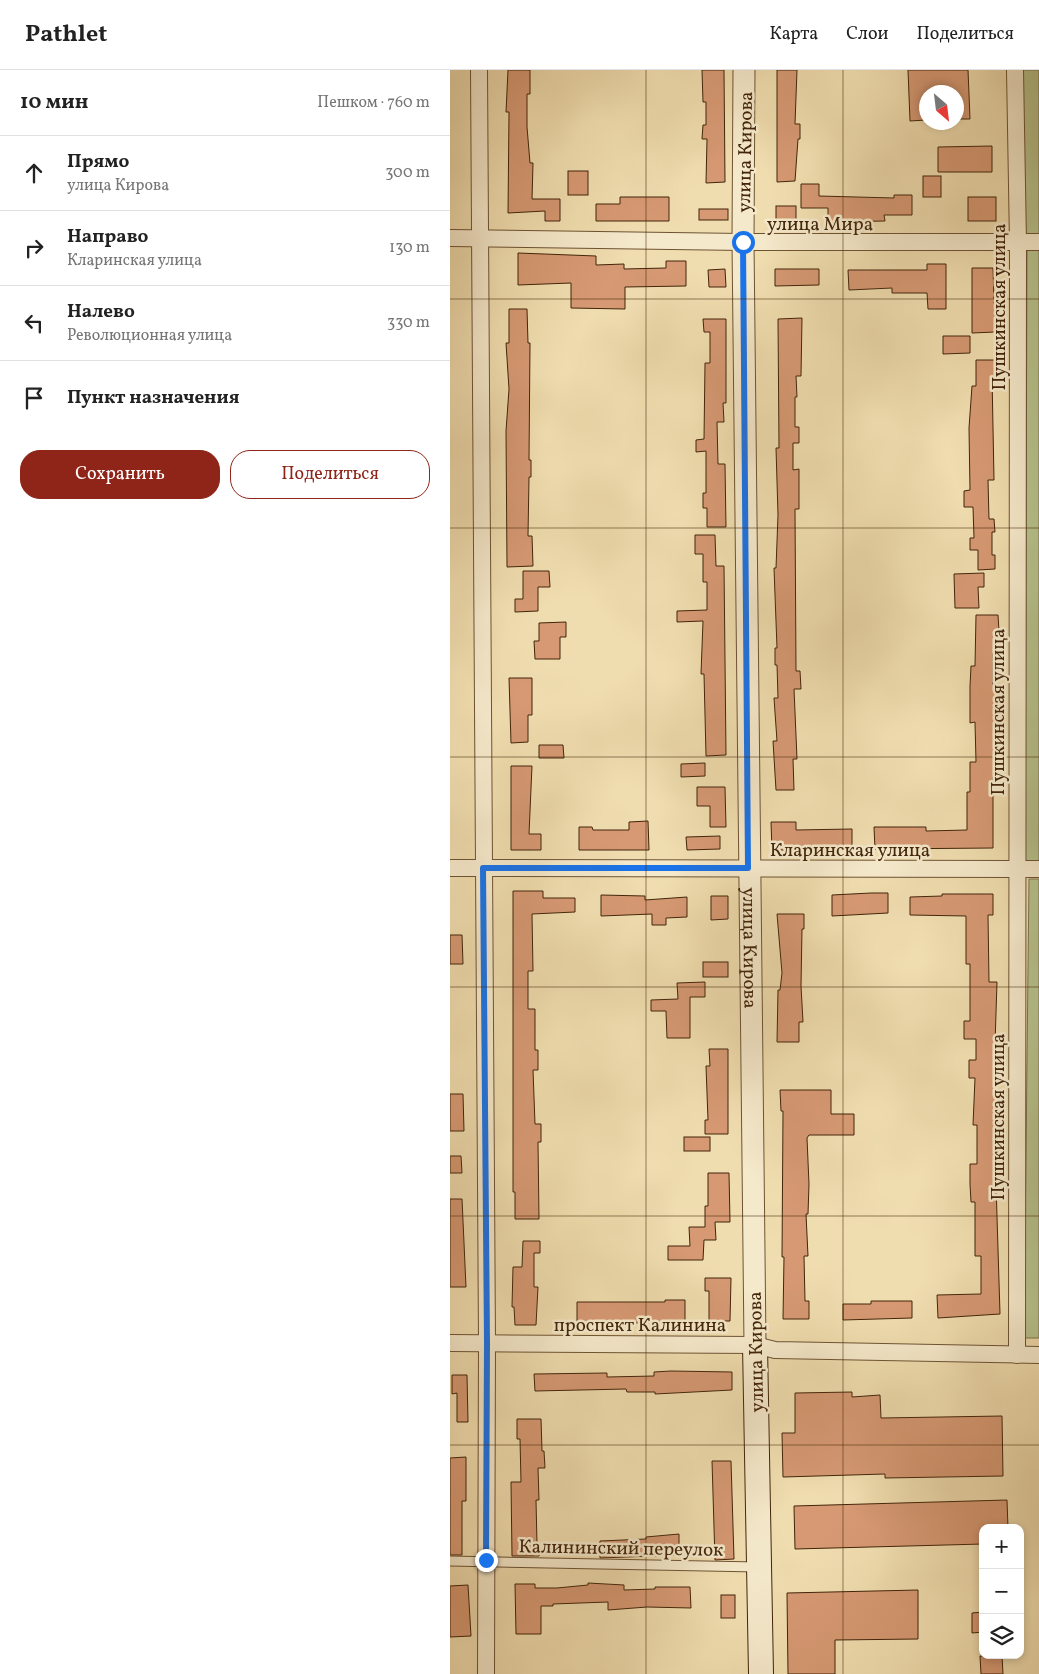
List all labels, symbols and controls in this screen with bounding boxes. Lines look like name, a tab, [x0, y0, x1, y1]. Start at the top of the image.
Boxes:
text: Pathlet	[25, 18, 107, 52]
text: Карта	[770, 22, 818, 47]
text: Слои	[846, 22, 888, 47]
text: Поделиться	[916, 22, 1014, 47]
north arrow	[919, 85, 964, 130]
text: 10 мин	[20, 88, 88, 117]
street label: улица Кирова	[732, 91, 760, 213]
text: Пешком · 760 m	[317, 92, 430, 114]
text: Прямо	[67, 149, 129, 175]
icon: ahead	[20, 159, 48, 187]
text: 300 m	[385, 162, 430, 184]
text: улица Кирова	[67, 175, 169, 197]
street label: улица Мира	[767, 212, 873, 238]
text: Направо	[67, 224, 149, 250]
street label: Пушкинская улица	[987, 224, 1013, 390]
route start	[732, 231, 755, 254]
icon: right	[20, 234, 48, 262]
text: 130 m	[389, 237, 430, 259]
text: Кларинская улица	[67, 250, 202, 272]
text: Налево	[67, 299, 135, 325]
icon: left	[20, 309, 48, 337]
text: 330 m	[387, 312, 430, 334]
text: Революционная улица	[67, 325, 232, 347]
icon: arrive	[20, 384, 48, 412]
text: Пункт назначения	[67, 385, 240, 411]
button: Сохранить	[20, 450, 220, 499]
button: Поделиться	[230, 450, 430, 499]
street label: Пушкинская улица	[986, 629, 1012, 795]
street label: Кларинская улица	[770, 838, 930, 864]
street label: улица Кирова	[735, 887, 762, 1009]
street label: Пушкинская улица	[986, 1034, 1012, 1200]
street label: улица Кирова	[743, 1291, 771, 1413]
street label: проспект Калинина	[554, 1313, 726, 1339]
map controls	[979, 1524, 1024, 1659]
button: +	[979, 1524, 1024, 1569]
street label: Калининский переулок	[518, 1534, 724, 1564]
route end	[475, 1549, 498, 1572]
button: −	[979, 1569, 1024, 1614]
button: layers	[979, 1614, 1024, 1659]

